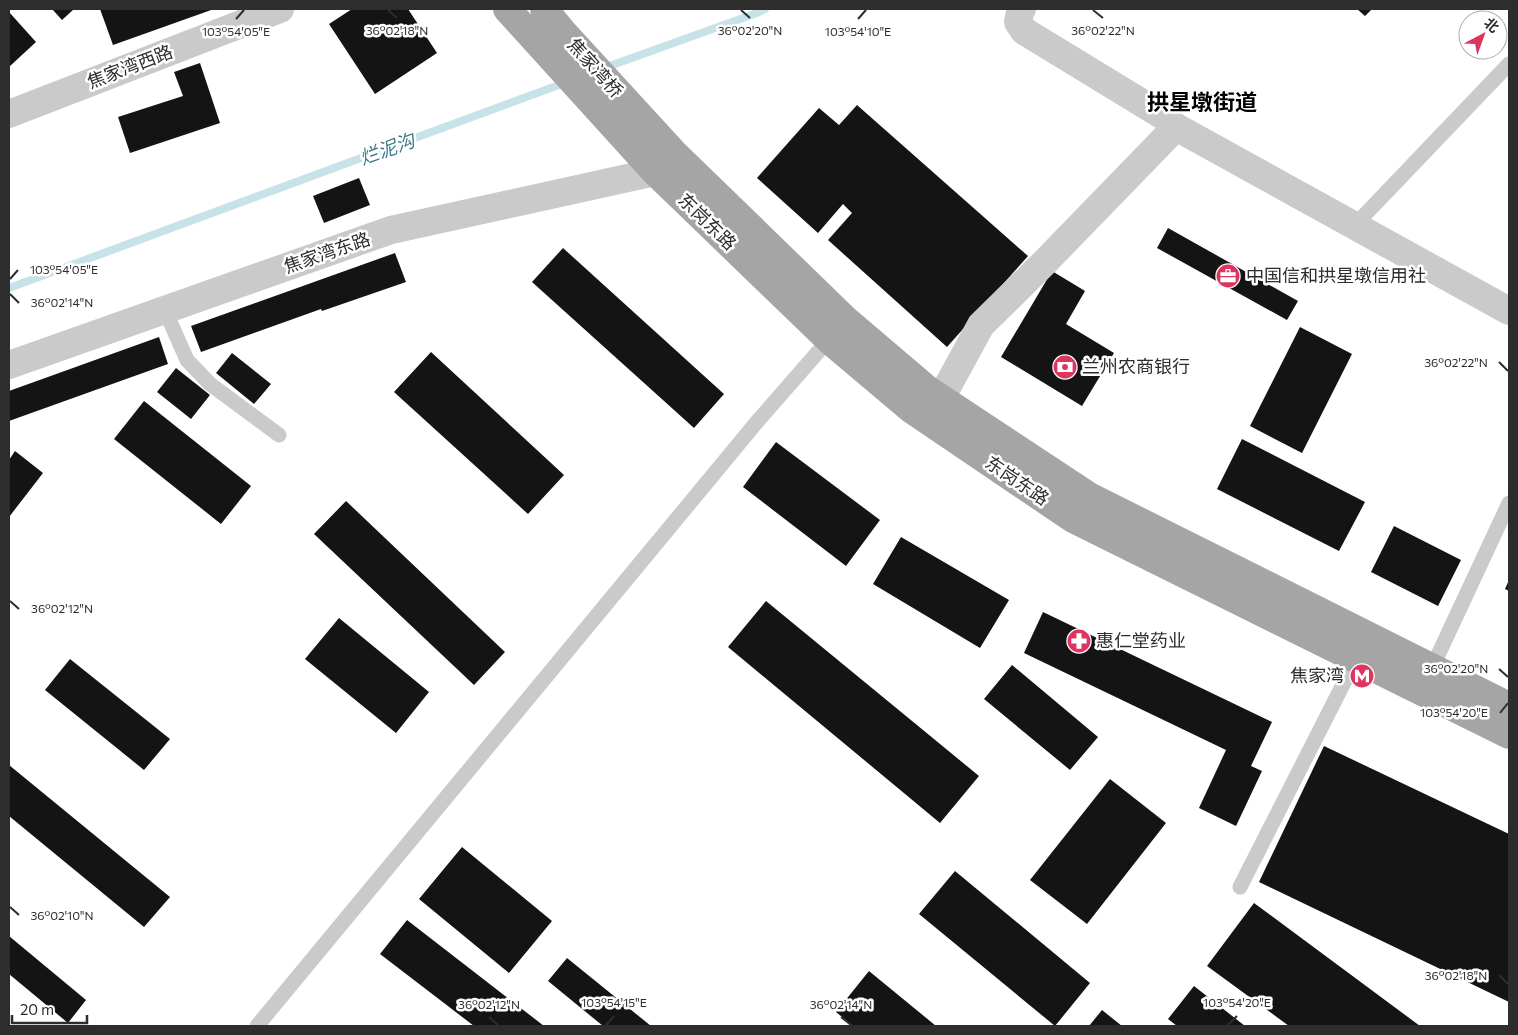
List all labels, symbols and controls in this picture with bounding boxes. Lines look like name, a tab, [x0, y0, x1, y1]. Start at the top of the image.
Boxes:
north arrow	[1458, 10, 1508, 60]
text: 北	[1481, 14, 1503, 36]
text: 36°02'18"N	[366, 23, 428, 37]
text: 36°02'20"N	[718, 23, 782, 37]
text: 36°02'22"N	[1071, 23, 1135, 37]
text: 103°54'05"E	[202, 24, 270, 38]
text: 103°54'10"E	[825, 24, 891, 38]
street label: 焦家湾桥	[563, 33, 628, 101]
street label: 焦家湾西路	[84, 40, 176, 92]
district label: 拱星墩街道	[1147, 88, 1257, 115]
water label: 烂泥沟	[356, 127, 419, 169]
street label: 东岗东路	[674, 188, 741, 254]
street label: 焦家湾东路	[281, 227, 373, 277]
text: 103°54'05"E	[30, 262, 98, 276]
office icon: 中国信和拱星墩信用社	[1215, 263, 1241, 289]
place label: 中国信和拱星墩信用社	[1246, 264, 1426, 286]
text: 36°02'14"N	[31, 295, 93, 309]
bank icon: 兰州农商银行	[1052, 354, 1078, 380]
place label: 兰州农商银行	[1082, 355, 1190, 377]
text: 36°02'22"N	[1424, 355, 1488, 369]
street label: 东岗东路	[982, 451, 1054, 509]
text: 36°02'12"N	[31, 601, 93, 615]
pharmacy icon: 惠仁堂药业	[1066, 628, 1092, 654]
place label: 惠仁堂药业	[1096, 629, 1186, 651]
text: 36°02'20"N	[1424, 661, 1488, 675]
metro station icon: 焦家湾	[1349, 663, 1375, 689]
place label: 焦家湾	[1290, 664, 1344, 686]
text: 103°54'20"E	[1420, 705, 1488, 719]
text: 36°02'10"N	[30, 908, 94, 922]
text: 36°02'18"N	[1425, 968, 1487, 982]
scale bar	[12, 992, 88, 1024]
text: 103°54'15"E	[581, 995, 647, 1009]
text: 103°54'20"E	[1203, 995, 1271, 1009]
text: 36°02'12"N	[458, 997, 520, 1011]
text: 36°02'14"N	[810, 997, 872, 1011]
text: 20 m	[20, 1000, 54, 1018]

